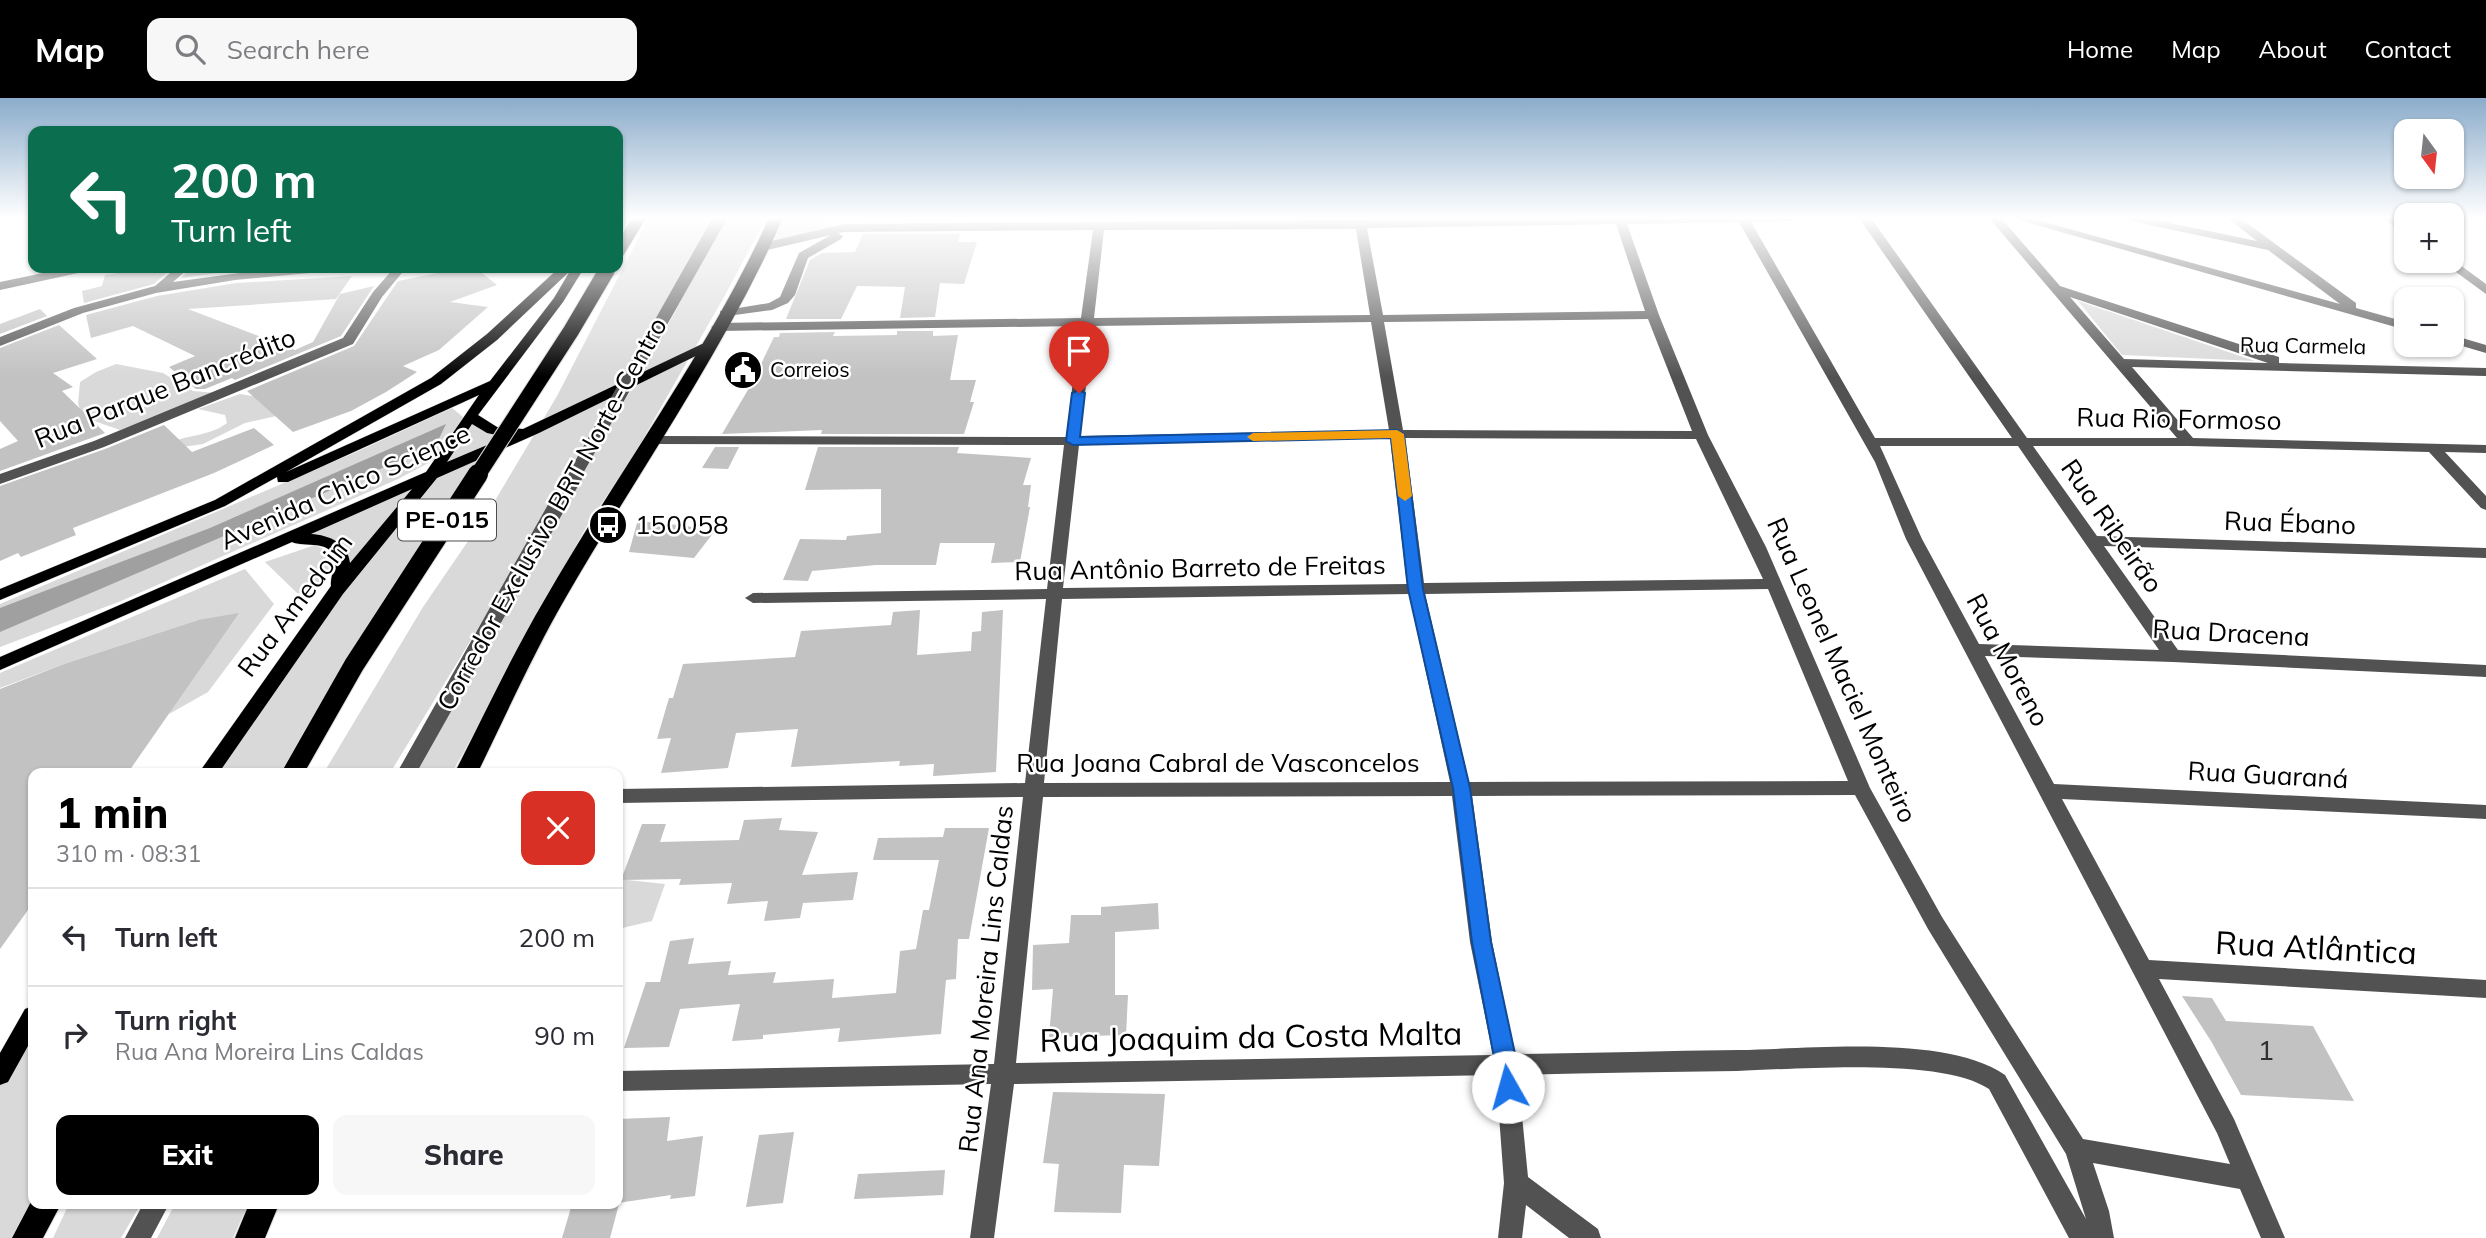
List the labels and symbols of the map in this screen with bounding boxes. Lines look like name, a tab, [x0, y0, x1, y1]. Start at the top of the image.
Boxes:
north arrow	[2394, 119, 2464, 189]
street label: Corredor Exclusivo BRT Norte-Centro	[429, 311, 674, 716]
street label: Rua Parque Bancrédito	[30, 320, 300, 455]
pin	[1049, 321, 1109, 393]
street label: Rua Carmela	[2240, 331, 2366, 359]
public building icon: Correios	[722, 349, 764, 391]
place label: Correios	[770, 356, 850, 382]
street label: Rua Rio Formoso	[2076, 400, 2282, 437]
street label: Avenida Chico Science	[215, 416, 475, 557]
street label: Rua Ribeirão	[2054, 453, 2170, 599]
road number: PE-015	[398, 500, 496, 540]
bus stop icon: 150058	[587, 504, 629, 546]
street label: Rua Ébano	[2224, 504, 2357, 541]
place label: 150058	[635, 508, 729, 541]
street label: Rua Leonel Maciel Monteiro	[1760, 512, 1925, 828]
street label: Rua Amedoim	[230, 527, 359, 683]
street label: Rua Antônio Barreto de Freitas	[1014, 548, 1386, 587]
street label: Rua Moreno	[1960, 588, 2057, 732]
street label: Rua Dracena	[2152, 612, 2310, 653]
street label: Rua Joana Cabral de Vasconcelos	[1016, 746, 1420, 779]
street label: Rua Guaraná	[2187, 754, 2349, 795]
street label: Rua Ana Moreira Lins Caldas	[951, 804, 1020, 1154]
street label: Rua Atlântica	[2214, 922, 2418, 972]
street label: Rua Joaquim da Costa Malta	[1039, 1012, 1463, 1060]
house number: 1	[2258, 1032, 2274, 1067]
position arrow	[1471, 1050, 1545, 1124]

